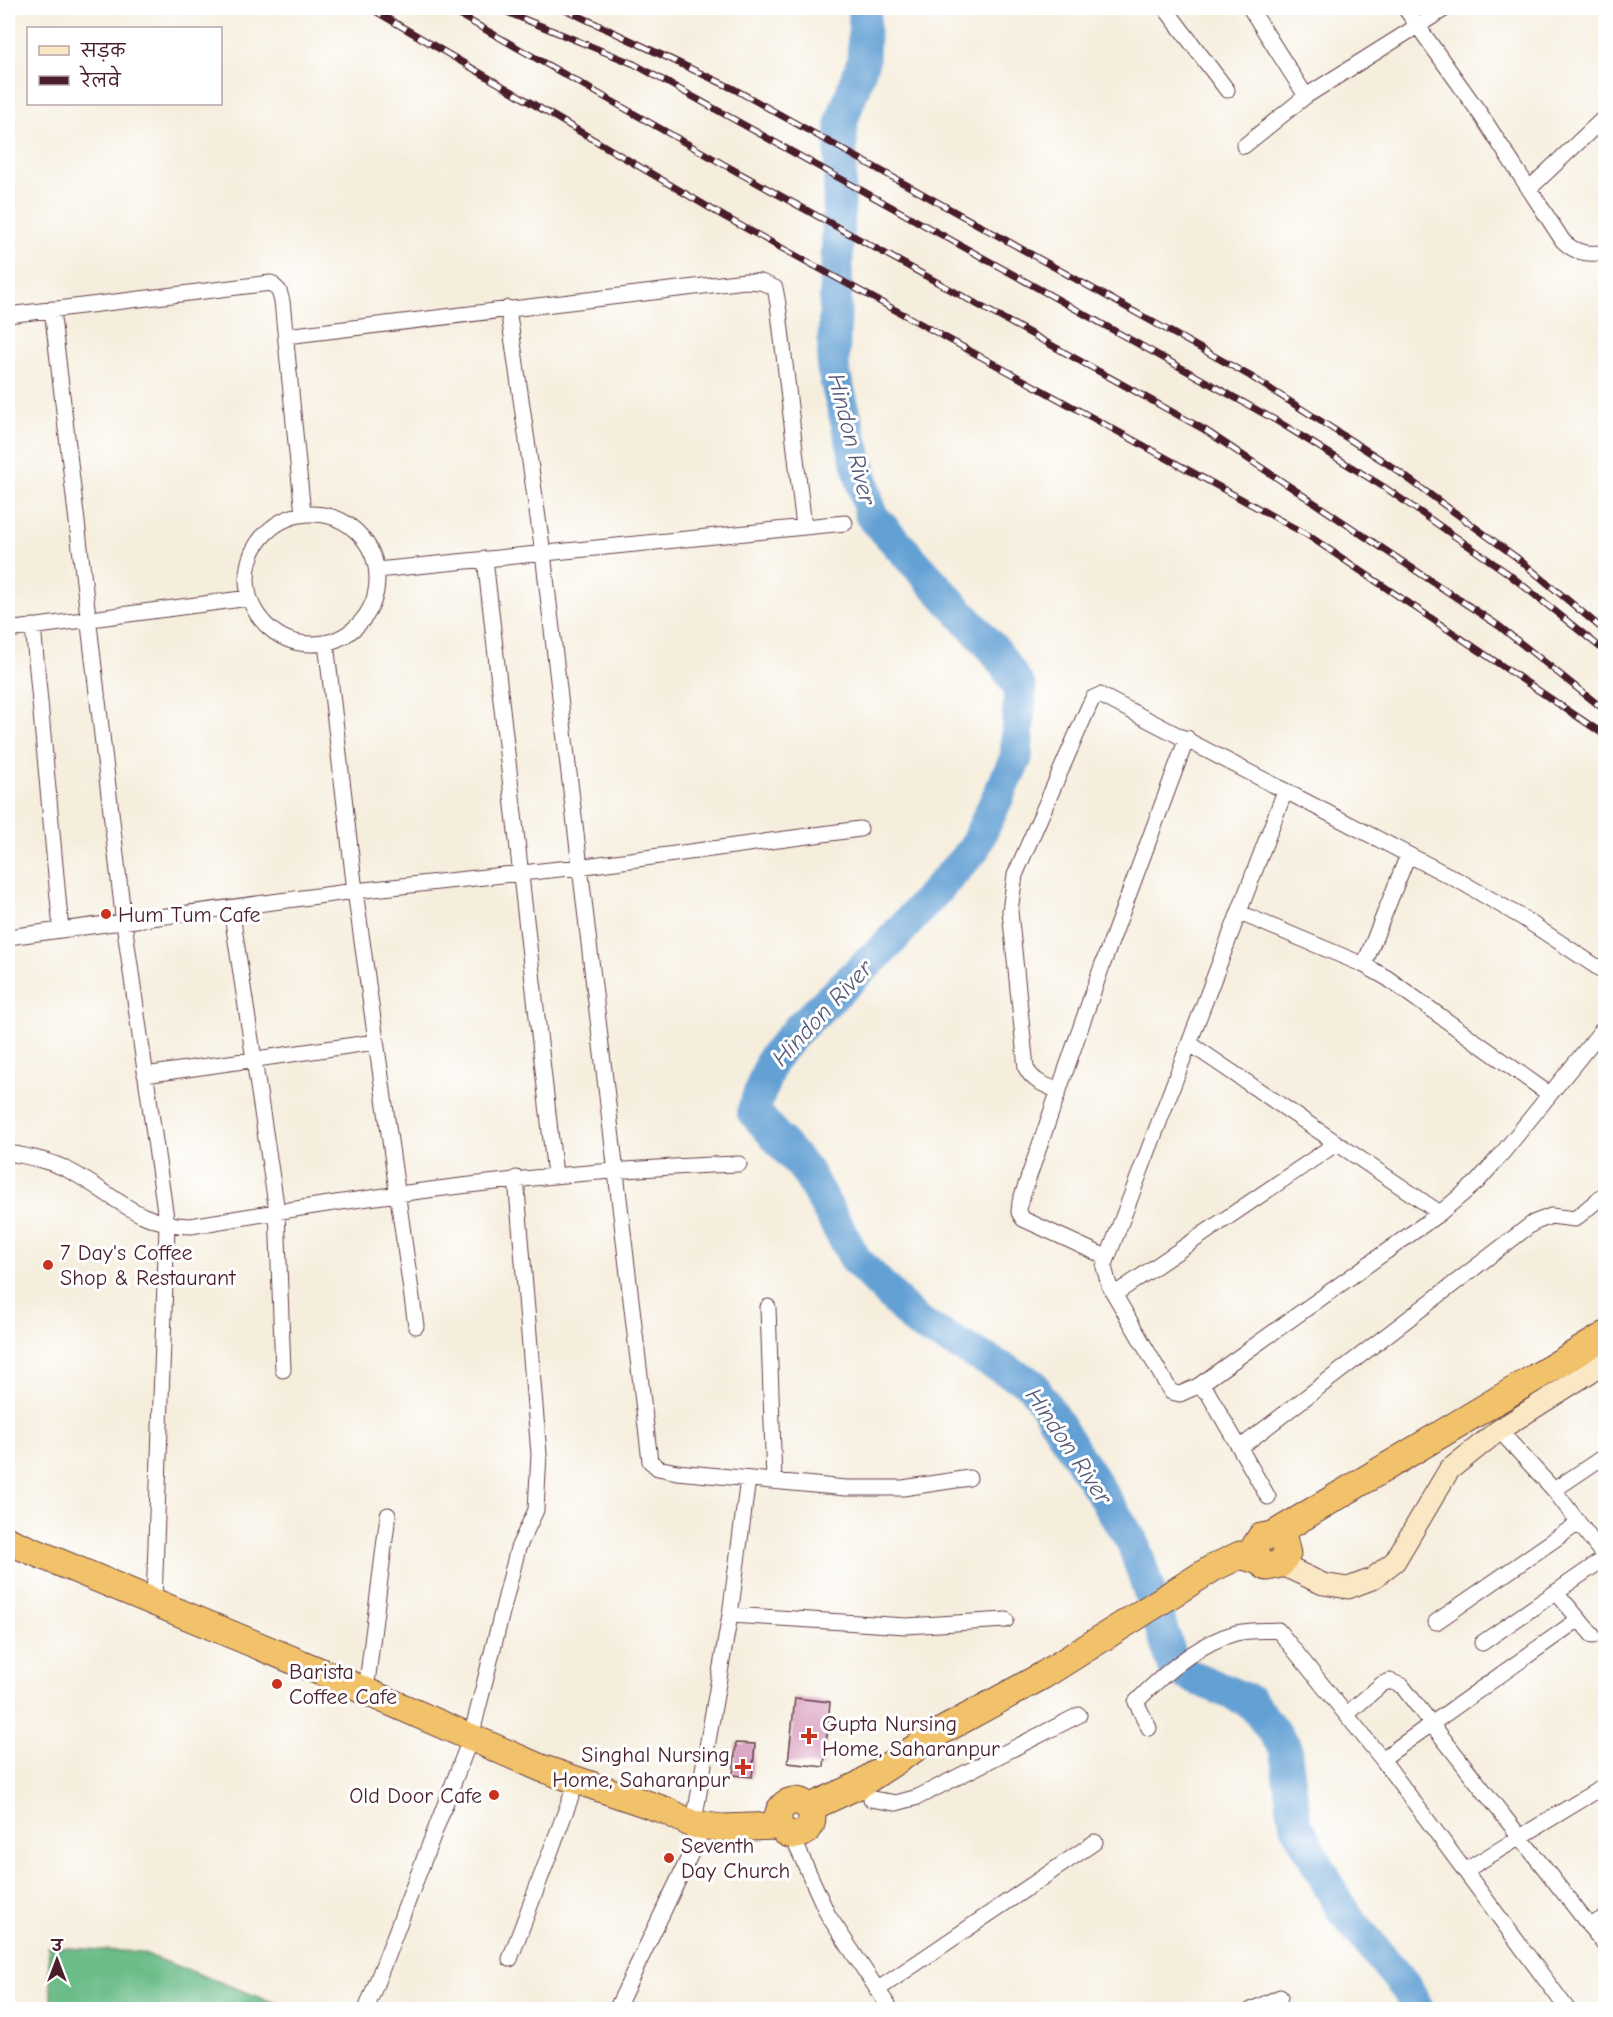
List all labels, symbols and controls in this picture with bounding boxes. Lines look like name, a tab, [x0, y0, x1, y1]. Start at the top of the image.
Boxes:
legend	[27, 27, 222, 105]
text: सड़क	[80, 41, 126, 62]
text: रेलवे	[79, 65, 122, 92]
water label: Hindon River	[822, 370, 882, 509]
place label: Hum Tum Cafe	[118, 902, 261, 928]
marker: Hum Tum Cafe	[99, 907, 113, 921]
water label: Hindon River	[766, 953, 879, 1072]
place label: 7 Day's Coffee Shop & Restaurant	[60, 1240, 236, 1291]
marker: 7 Day's Coffee Shop & Restaurant	[41, 1258, 55, 1272]
water label: Hindon River	[1020, 1383, 1119, 1511]
place label: Barista Coffee Cafe	[289, 1659, 397, 1710]
marker: Barista Coffee Cafe	[270, 1677, 284, 1691]
place label: Gupta Nursing Home, Saharanpur	[822, 1711, 1000, 1762]
marker: Gupta Nursing Home, Saharanpur	[800, 1727, 818, 1745]
place label: Singhal Nursing Home, Saharanpur	[552, 1742, 730, 1793]
marker: Singhal Nursing Home, Saharanpur	[734, 1758, 752, 1776]
place label: Old Door Cafe	[349, 1783, 482, 1809]
marker: Old Door Cafe	[487, 1788, 501, 1802]
place label: Seventh Day Church	[681, 1833, 790, 1884]
marker: Seventh Day Church	[662, 1851, 676, 1865]
north arrow	[27, 1930, 87, 1990]
text: उ	[50, 1937, 64, 1955]

